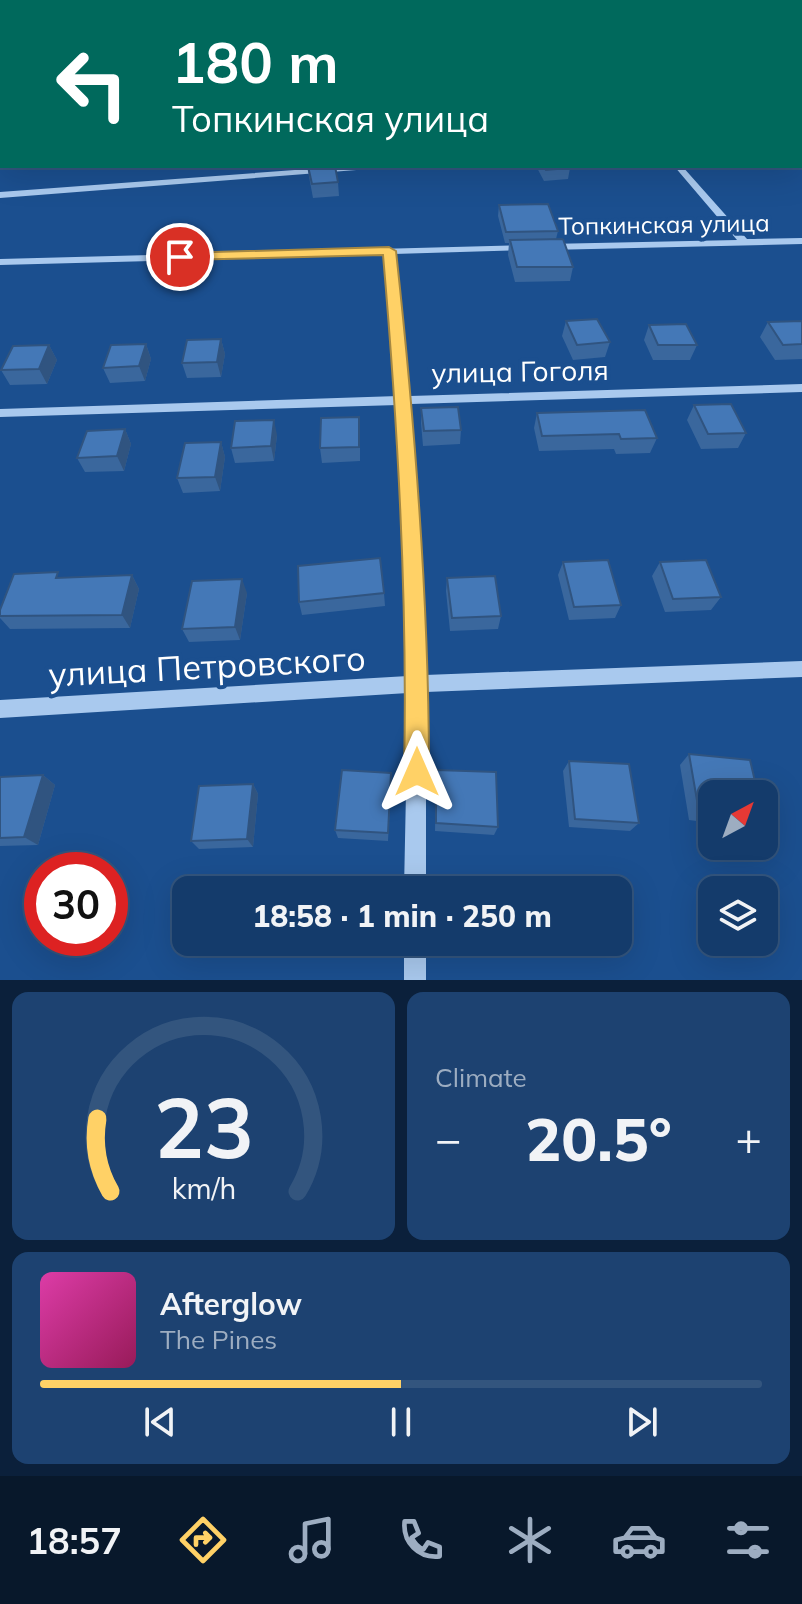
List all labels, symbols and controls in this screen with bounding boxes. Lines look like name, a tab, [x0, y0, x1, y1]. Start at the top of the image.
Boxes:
text: 180 m	[172, 27, 339, 97]
icon: left	[40, 32, 144, 136]
text: Топкинская улица	[172, 96, 489, 141]
street label: Топкинская улица	[558, 207, 770, 241]
pin	[146, 223, 214, 291]
icon: arrive	[158, 235, 202, 279]
street label: улица Гоголя	[431, 352, 609, 390]
street label: улица Петровского	[47, 636, 367, 696]
position arrow	[375, 730, 459, 814]
north arrow	[698, 780, 778, 860]
map controls	[698, 780, 778, 956]
speed limit sign: 30	[24, 852, 128, 956]
button: layers	[698, 876, 778, 956]
text: 18:58 · 1 min · 250 m	[252, 897, 552, 935]
text: Climate	[435, 1061, 527, 1094]
text: 23	[154, 1074, 253, 1179]
text: 20.5°	[525, 1101, 672, 1176]
text: −	[435, 1111, 461, 1166]
text: +	[736, 1111, 762, 1166]
text: km/h	[171, 1170, 236, 1206]
text: Afterglow	[160, 1285, 302, 1323]
text: The Pines	[160, 1323, 277, 1356]
icon: previous	[138, 1400, 182, 1444]
icon: pause	[379, 1400, 423, 1444]
icon: next	[620, 1400, 664, 1444]
icon: directions	[175, 1512, 231, 1568]
icon: music	[284, 1512, 340, 1568]
icon: phone	[393, 1512, 449, 1568]
icon: climate	[502, 1512, 558, 1568]
icon: car	[611, 1512, 667, 1568]
icon: filters	[720, 1512, 776, 1568]
text: 18:57	[26, 1518, 122, 1563]

